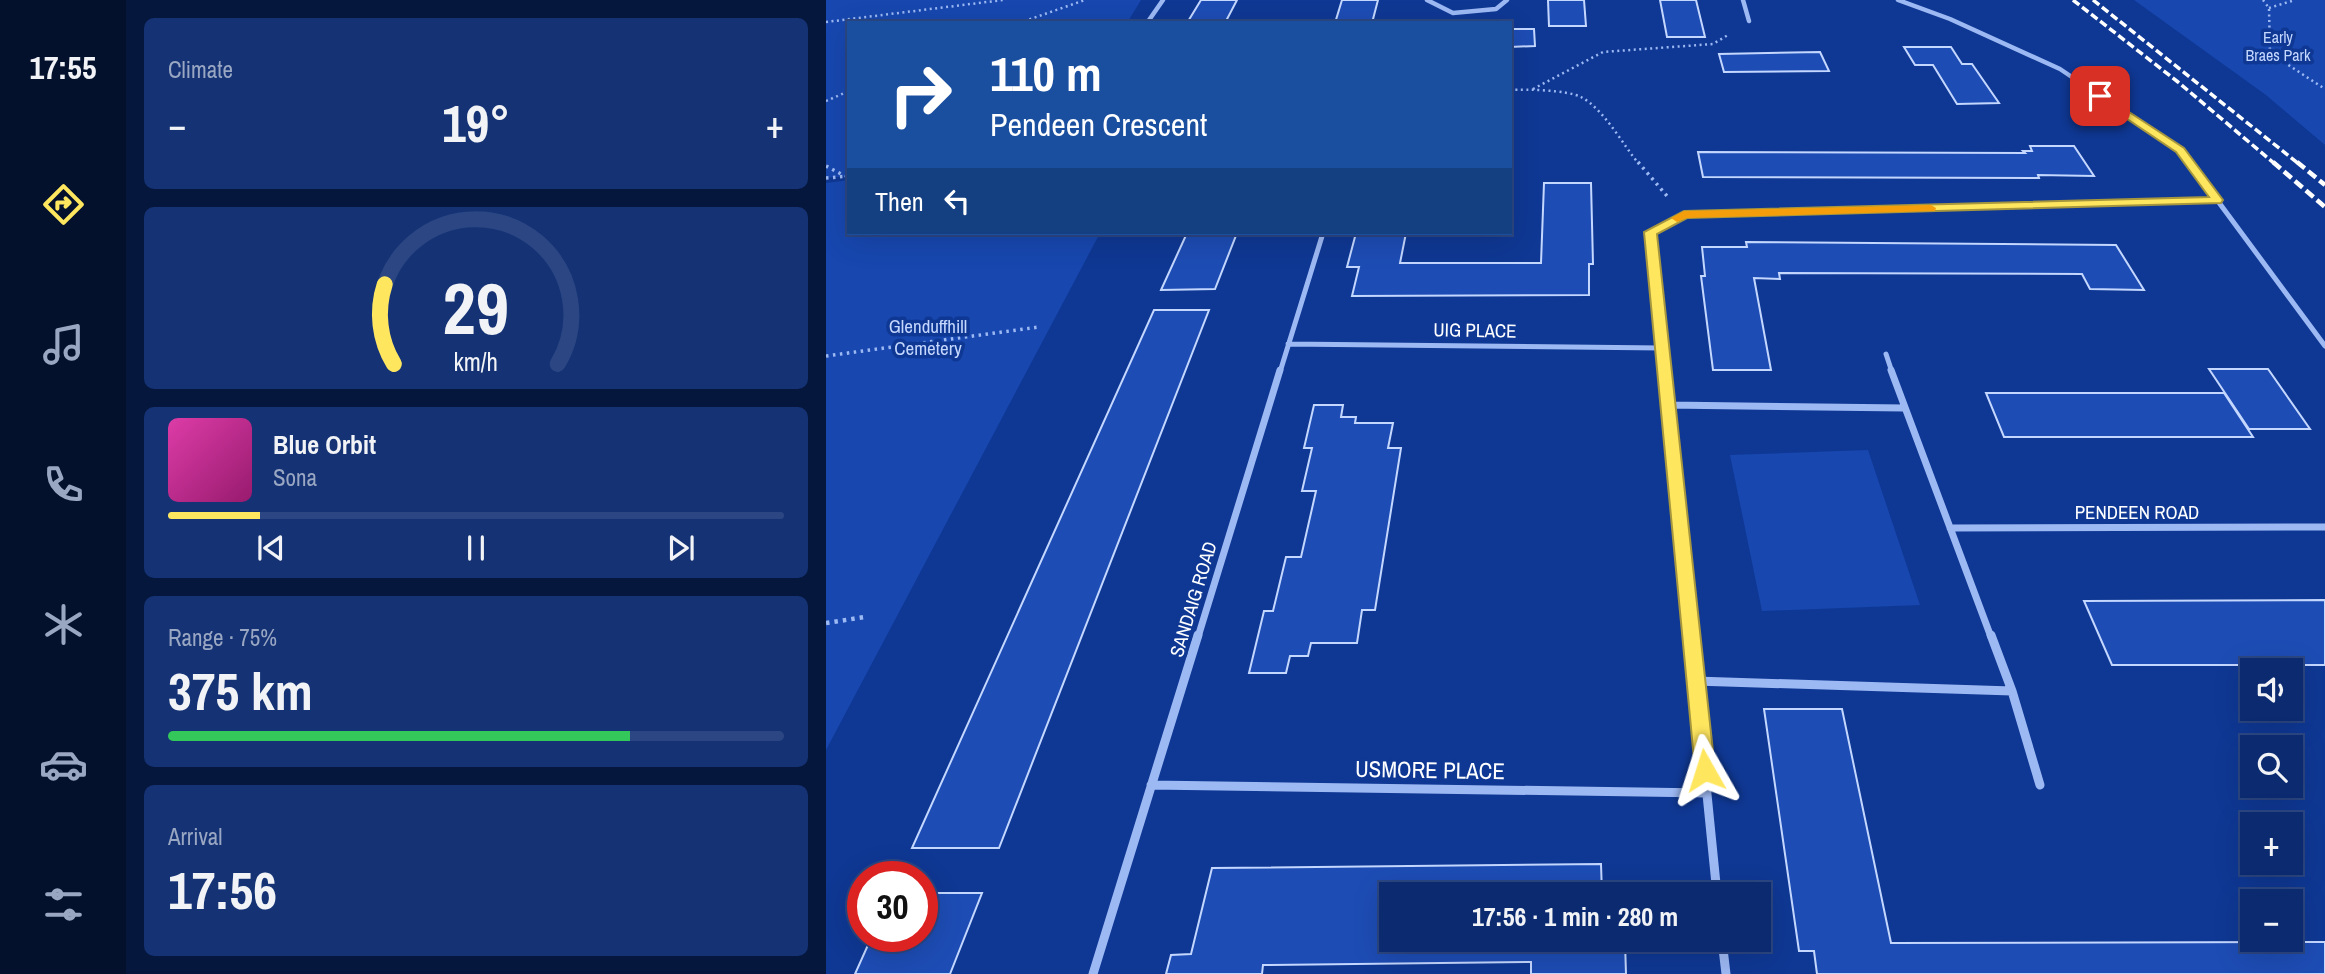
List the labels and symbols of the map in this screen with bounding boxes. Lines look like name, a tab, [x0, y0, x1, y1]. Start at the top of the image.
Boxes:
park label: Early Braes Park	[2246, 26, 2311, 66]
pin	[2070, 66, 2130, 126]
park label: Glenduffhill Cemetery	[889, 313, 967, 361]
street label: UIG PLACE	[1433, 316, 1517, 344]
street label: PENDEEN ROAD	[2075, 499, 2199, 525]
street label: SANDAIG ROAD	[1163, 538, 1223, 660]
position arrow	[1668, 733, 1742, 807]
street label: USMORE PLACE	[1355, 753, 1505, 786]
speed limit sign: 30	[847, 861, 938, 952]

